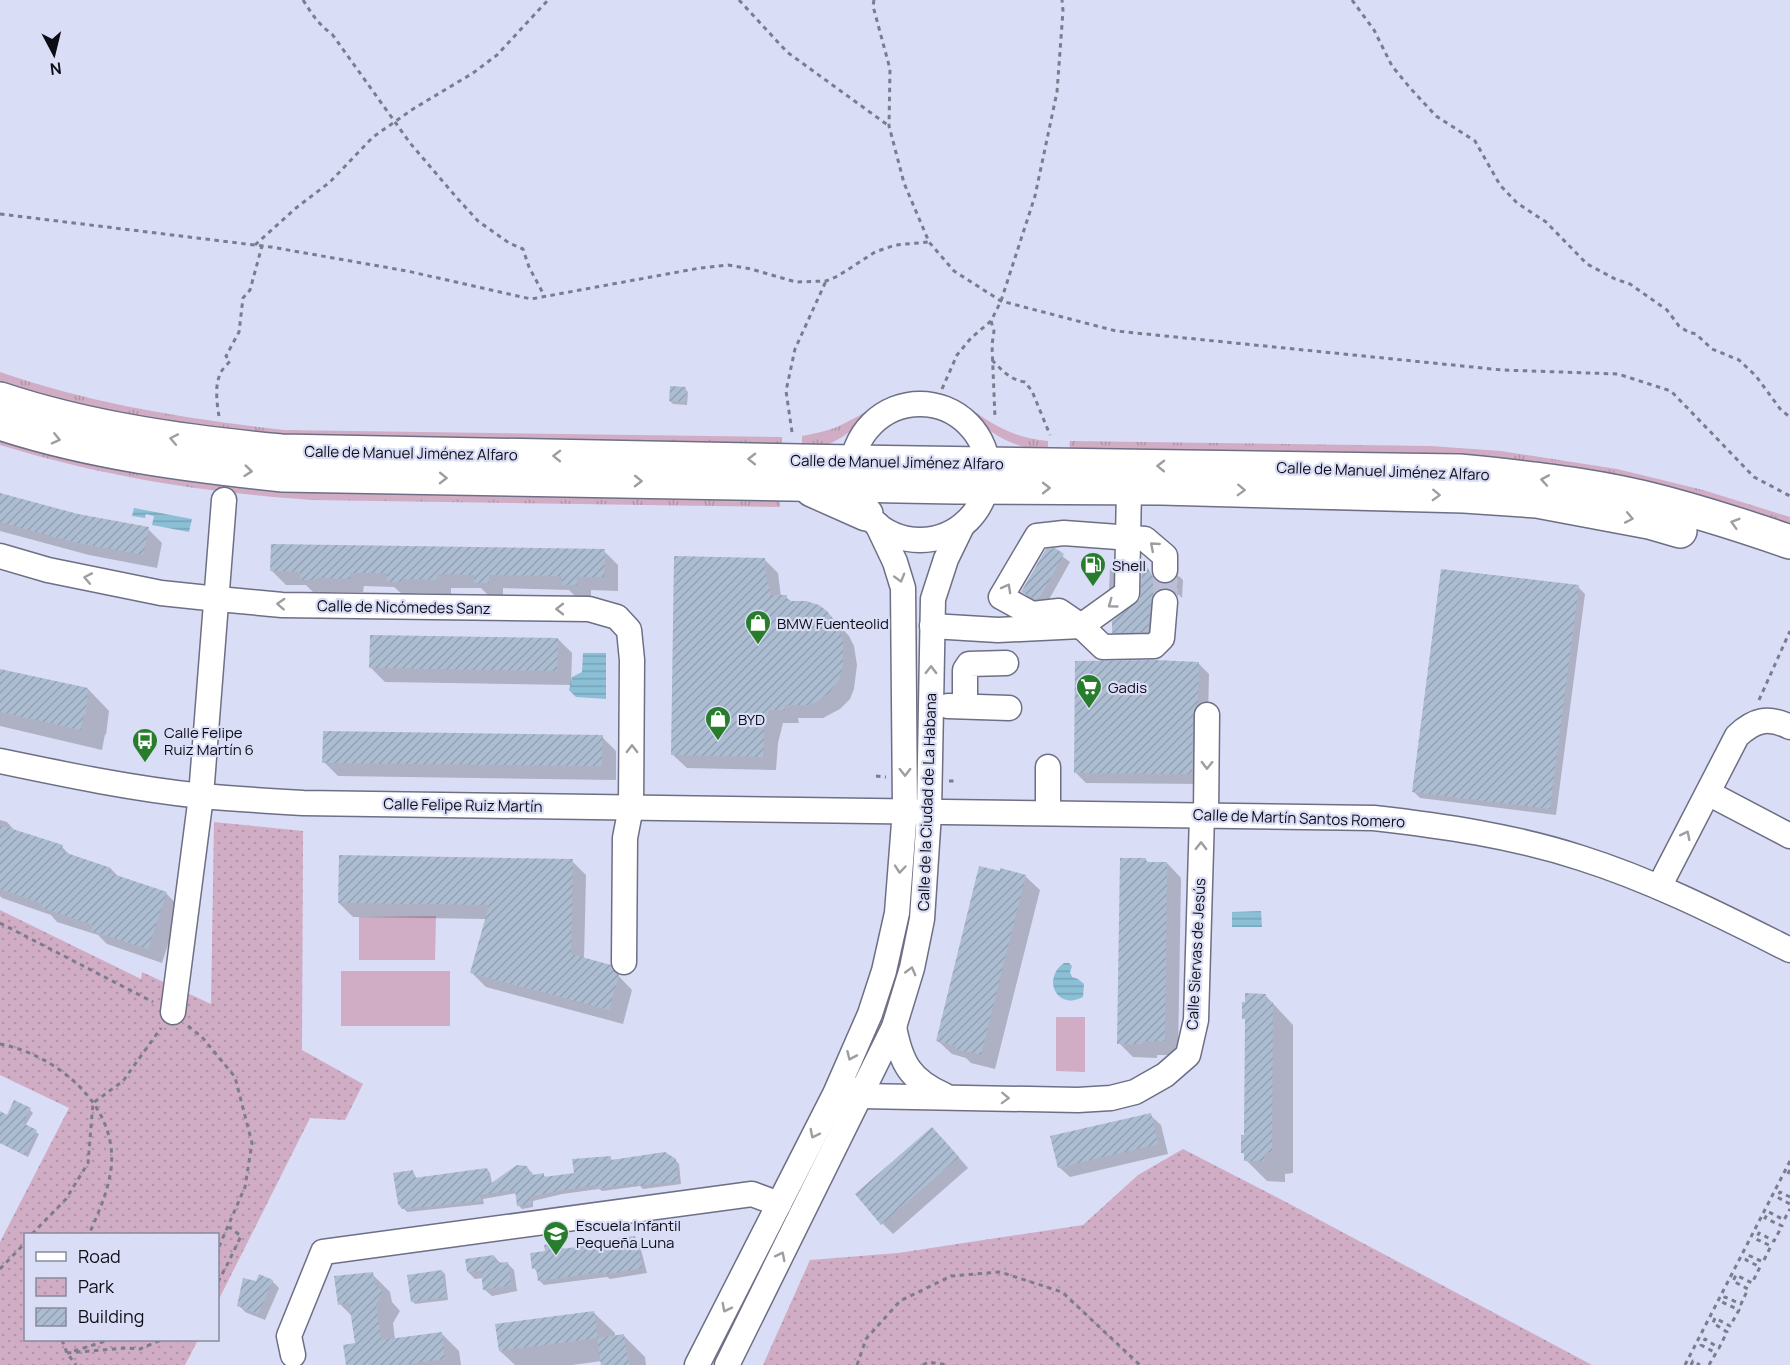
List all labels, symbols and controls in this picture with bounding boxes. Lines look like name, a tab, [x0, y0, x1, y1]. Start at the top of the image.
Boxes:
north arrow	[24, 24, 84, 84]
text: N	[49, 57, 63, 81]
one-way arrow	[51, 431, 61, 444]
one-way arrow	[169, 433, 179, 446]
street label: Calle de Manuel Jiménez Alfaro	[304, 441, 518, 465]
one-way arrow	[553, 450, 562, 462]
street label: Calle de Manuel Jiménez Alfaro	[790, 450, 1004, 474]
one-way arrow	[748, 453, 757, 466]
street label: Calle de Manuel Jiménez Alfaro	[1276, 457, 1490, 485]
one-way arrow	[1157, 460, 1166, 472]
one-way arrow	[244, 464, 253, 477]
one-way arrow	[439, 471, 448, 484]
one-way arrow	[1540, 474, 1550, 487]
one-way arrow	[634, 475, 643, 487]
one-way arrow	[1042, 482, 1051, 494]
one-way arrow	[1236, 484, 1245, 497]
one-way arrow	[1431, 489, 1440, 502]
one-way arrow	[1624, 511, 1634, 524]
one-way arrow	[1730, 518, 1740, 531]
one-way arrow	[1150, 542, 1161, 553]
fuel station icon: Shell	[1078, 550, 1108, 588]
place label: Shell	[1112, 555, 1146, 576]
one-way arrow	[84, 572, 94, 585]
one-way arrow	[893, 572, 905, 583]
one-way arrow	[999, 583, 1011, 594]
street label: Calle de Nicómedes Sanz	[317, 595, 491, 619]
one-way arrow	[1107, 597, 1118, 608]
one-way arrow	[277, 598, 286, 611]
one-way arrow	[556, 603, 565, 615]
shop icon: BMW Fuenteolid	[743, 608, 773, 646]
place label: BMW Fuenteolid	[777, 613, 889, 634]
one-way arrow	[925, 666, 937, 675]
supermarket icon: Gadis	[1074, 672, 1104, 710]
place label: Gadis	[1108, 677, 1147, 698]
street label: Calle de la Ciudad de La Habana	[913, 693, 941, 911]
shop icon: BYD	[703, 704, 733, 742]
place label: BYD	[738, 709, 765, 730]
place label: Calle Felipe Ruiz Martín 6	[164, 722, 254, 760]
bus stop icon: Calle Felipe Ruiz Martín 6	[130, 726, 160, 764]
one-way arrow	[626, 744, 638, 753]
one-way arrow	[1200, 761, 1213, 770]
one-way arrow	[899, 768, 911, 777]
street label: Calle Felipe Ruiz Martín	[383, 793, 543, 817]
street label: Calle de Martín Santos Romero	[1193, 804, 1405, 832]
one-way arrow	[1679, 831, 1690, 841]
one-way arrow	[1195, 842, 1207, 851]
one-way arrow	[894, 864, 907, 873]
street label: Calle Siervas de Jesús	[1182, 877, 1210, 1031]
one-way arrow	[903, 966, 916, 976]
one-way arrow	[847, 1050, 859, 1061]
one-way arrow	[1001, 1091, 1010, 1104]
one-way arrow	[810, 1127, 822, 1138]
place label: Escuela Infantil Pequeña Luna	[576, 1215, 681, 1253]
school or university icon: Escuela Infantil Pequeña Luna	[541, 1219, 571, 1257]
legend	[24, 1233, 219, 1341]
text: Road	[78, 1244, 121, 1268]
one-way arrow	[774, 1252, 786, 1263]
text: Park	[78, 1274, 115, 1298]
one-way arrow	[722, 1301, 733, 1312]
text: Building	[78, 1304, 144, 1328]

